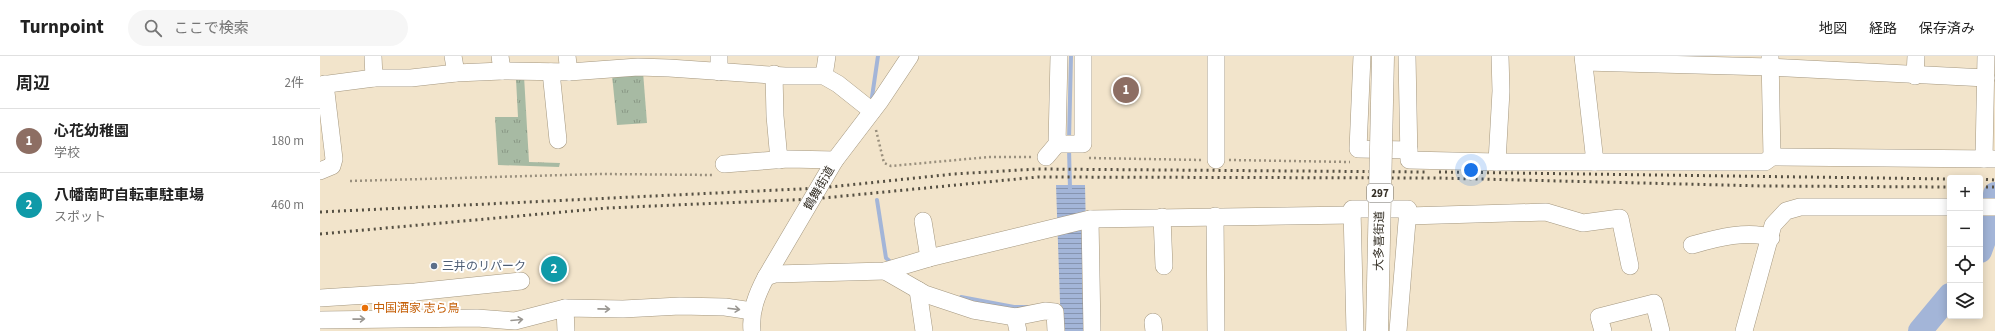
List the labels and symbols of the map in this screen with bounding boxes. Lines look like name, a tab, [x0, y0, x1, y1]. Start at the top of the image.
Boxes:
pin: 1	[1113, 75, 1139, 105]
your location	[1461, 160, 1481, 180]
street label: 鶴舞街道	[800, 163, 839, 213]
road number: 297	[1367, 184, 1393, 202]
street label: 大多喜街道	[1370, 211, 1389, 271]
pin: 2	[541, 254, 567, 284]
place label: 三井のリパーク	[442, 258, 526, 275]
marker: 三井のリパーク	[429, 261, 439, 271]
place label: 中国酒家 志ら鳥	[373, 300, 459, 317]
marker: 中国酒家 志ら鳥	[360, 303, 370, 313]
one-way arrow	[597, 305, 610, 312]
one-way arrow	[727, 305, 740, 312]
one-way arrow	[352, 315, 365, 323]
one-way arrow	[510, 317, 523, 324]

